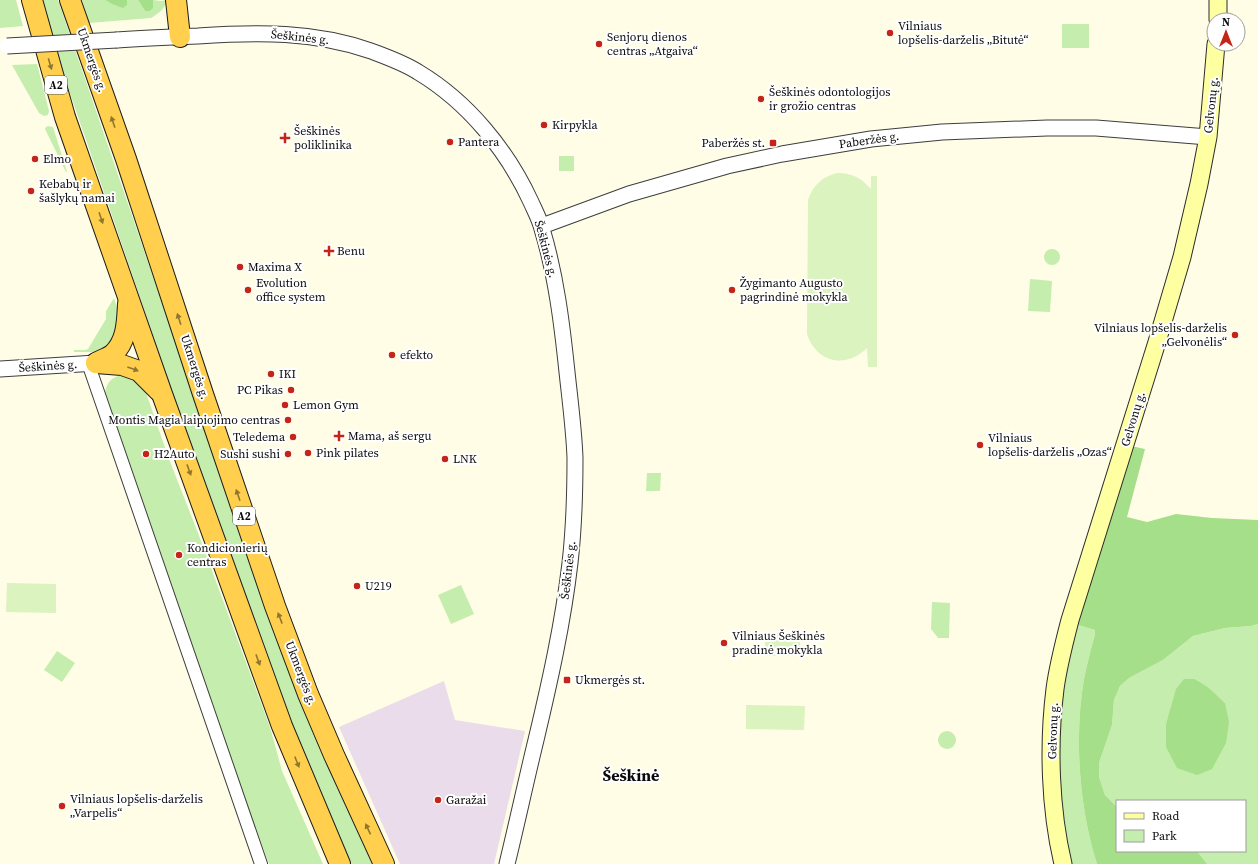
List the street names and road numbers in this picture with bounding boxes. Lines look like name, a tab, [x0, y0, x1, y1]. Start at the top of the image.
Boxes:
street label: Ukmergės g.	[73, 26, 111, 94]
street label: Šeškinės g.	[270, 26, 330, 48]
road number: A2	[45, 76, 67, 94]
street label: Gelvonų g.	[1200, 76, 1222, 134]
street label: Paberžės g.	[838, 128, 900, 152]
street label: Šeškinės g.	[531, 219, 561, 279]
street label: Ukmergės g.	[177, 333, 213, 401]
street label: Šeškinės g.	[18, 356, 78, 376]
street label: Gelvonų g.	[1117, 389, 1149, 449]
road number: A2	[233, 507, 255, 525]
street label: Šeškinės g.	[556, 540, 580, 600]
street label: Ukmergės g.	[281, 639, 321, 707]
street label: Gelvonų g.	[1044, 702, 1062, 760]

